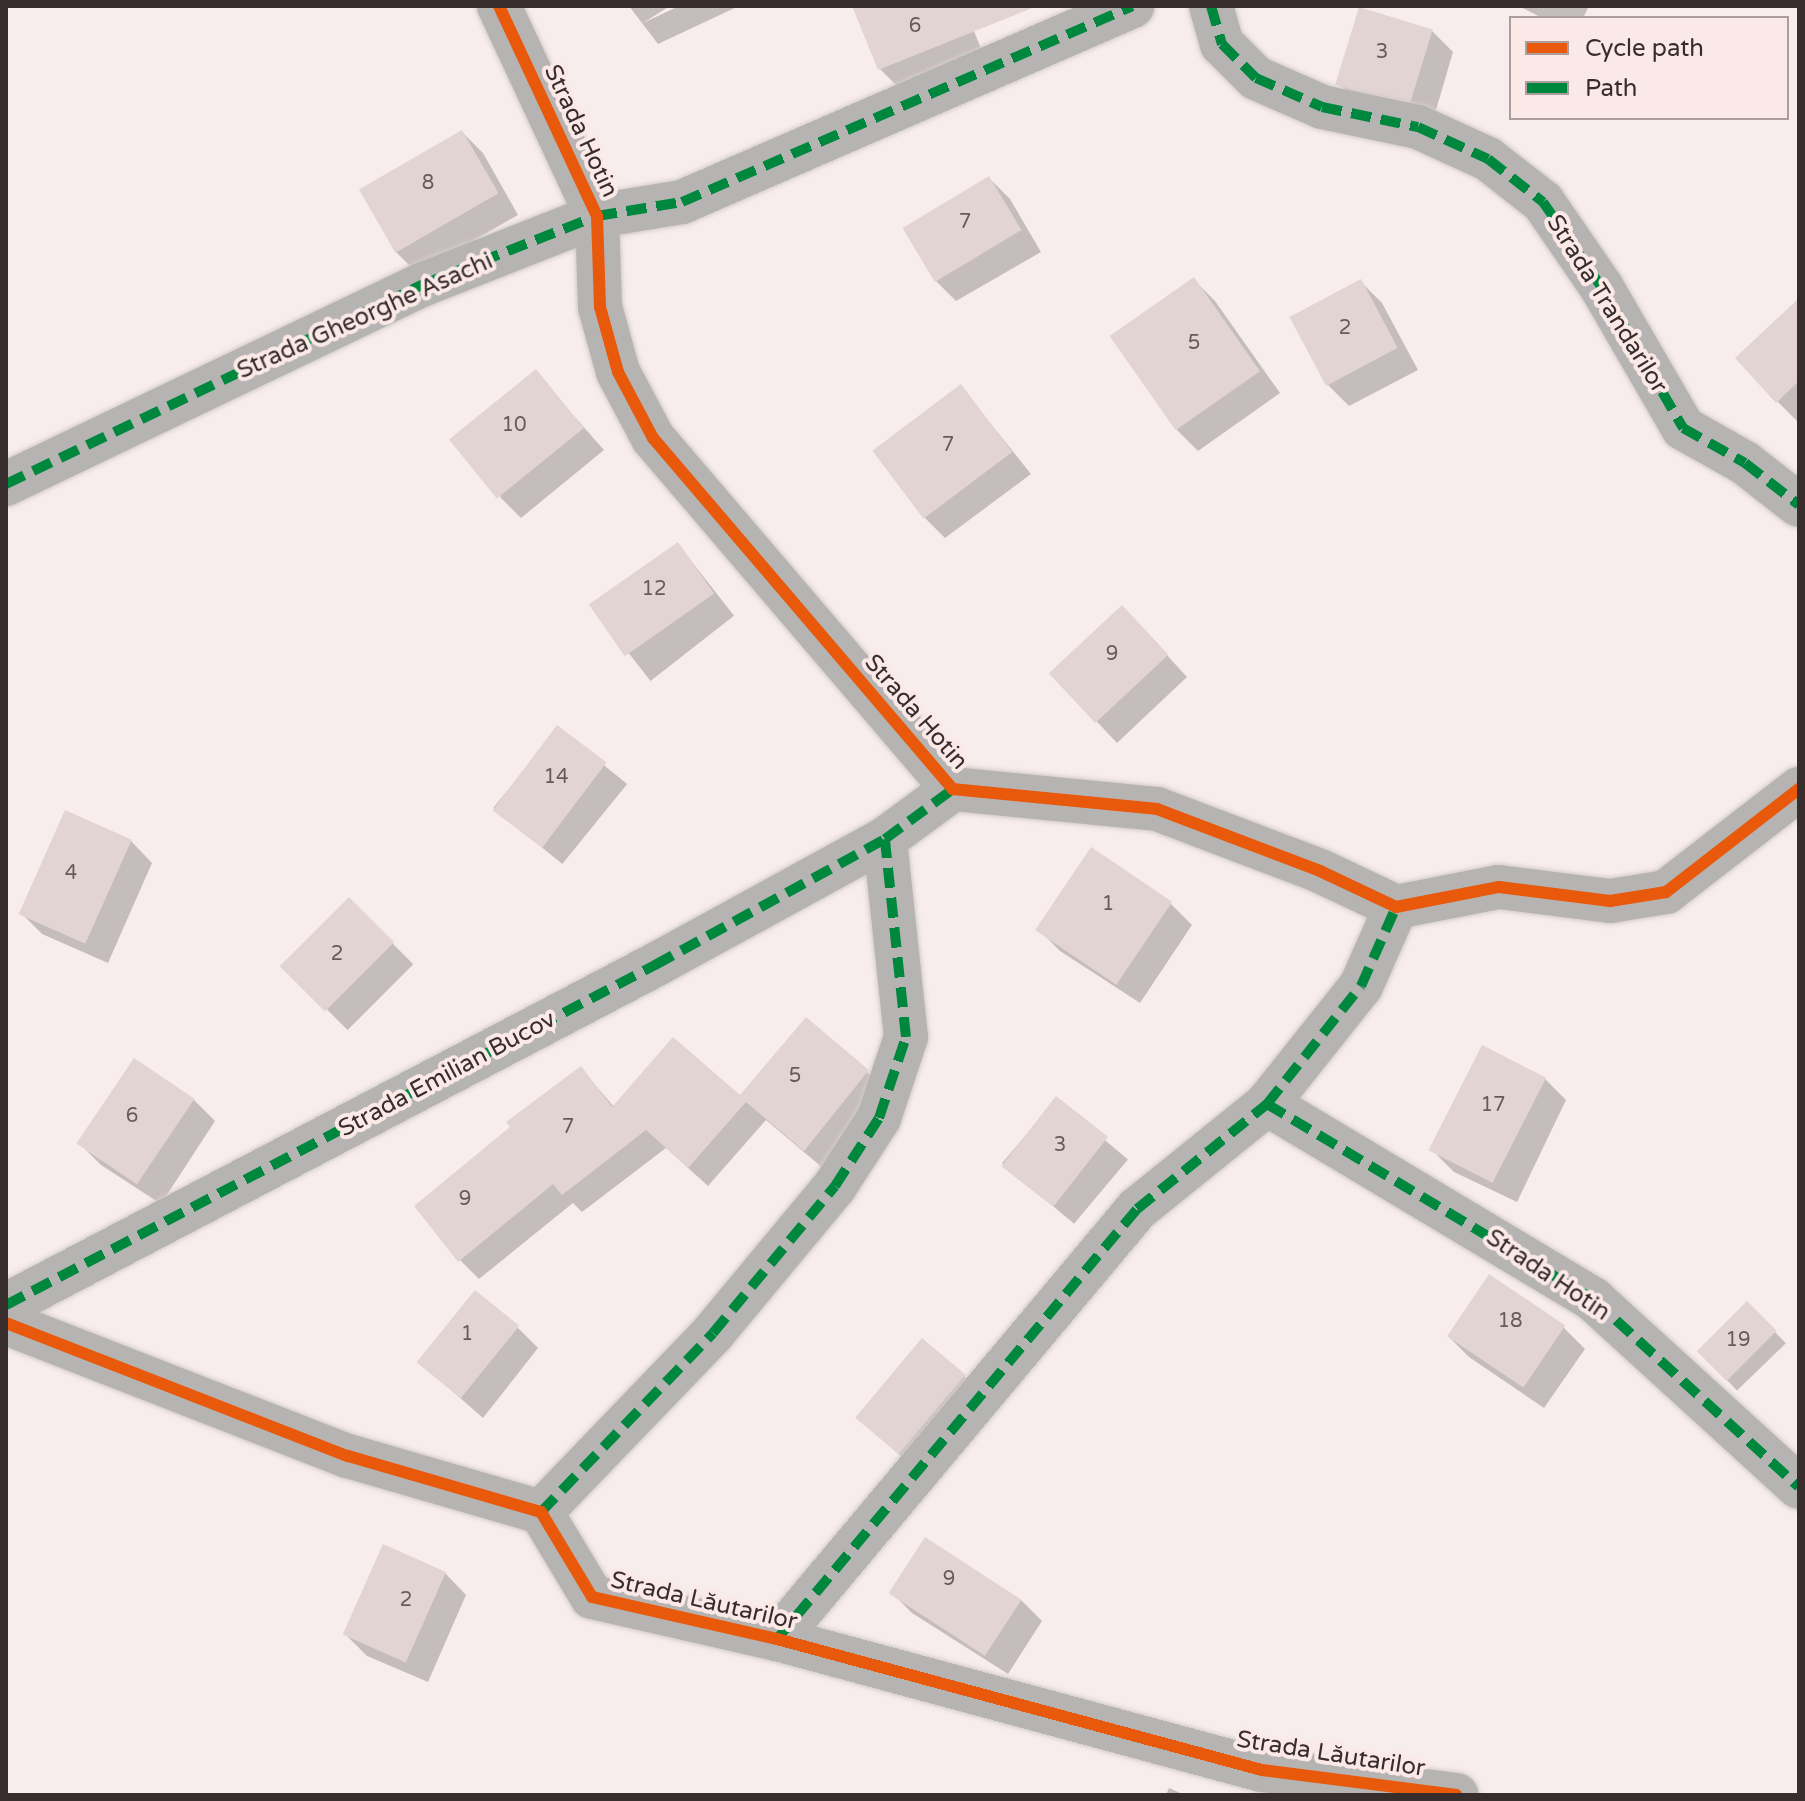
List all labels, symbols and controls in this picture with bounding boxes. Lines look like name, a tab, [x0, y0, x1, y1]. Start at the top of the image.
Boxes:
house number: 6	[909, 14, 921, 38]
legend	[1509, 16, 1789, 120]
text: Cycle path	[1585, 34, 1704, 63]
house number: 3	[1376, 40, 1388, 64]
street label: Strada Hotin	[538, 60, 624, 202]
text: Path	[1585, 74, 1638, 103]
house number: 8	[422, 171, 434, 195]
street label: Strada Trandarilor	[1540, 209, 1674, 399]
house number: 7	[959, 210, 971, 234]
street label: Strada Gheorghe Asachi	[233, 247, 497, 385]
house number: 2	[1339, 316, 1351, 340]
house number: 5	[1188, 331, 1200, 355]
house number: 10	[501, 413, 527, 437]
house number: 7	[942, 433, 954, 457]
house number: 12	[641, 577, 667, 601]
house number: 9	[1106, 642, 1118, 666]
street label: Strada Hotin	[858, 649, 974, 775]
house number: 14	[543, 765, 569, 789]
house number: 4	[65, 861, 77, 885]
house number: 1	[1102, 892, 1114, 916]
house number: 2	[331, 942, 343, 966]
street label: Strada Emilian Bucov	[334, 1005, 560, 1143]
house number: 5	[789, 1064, 801, 1088]
house number: 17	[1480, 1093, 1506, 1117]
house number: 6	[126, 1104, 138, 1128]
house number: 7	[562, 1115, 574, 1139]
house number: 3	[1054, 1133, 1066, 1157]
house number: 9	[459, 1187, 471, 1211]
street label: Strada Hotin	[1481, 1223, 1615, 1327]
house number: 18	[1497, 1309, 1523, 1333]
house number: 1	[461, 1322, 473, 1346]
house number: 19	[1725, 1328, 1751, 1352]
street label: Strada Lăutarilor	[608, 1566, 800, 1636]
house number: 9	[943, 1567, 955, 1591]
house number: 2	[400, 1588, 412, 1612]
street label: Strada Lăutarilor	[1235, 1725, 1427, 1783]

